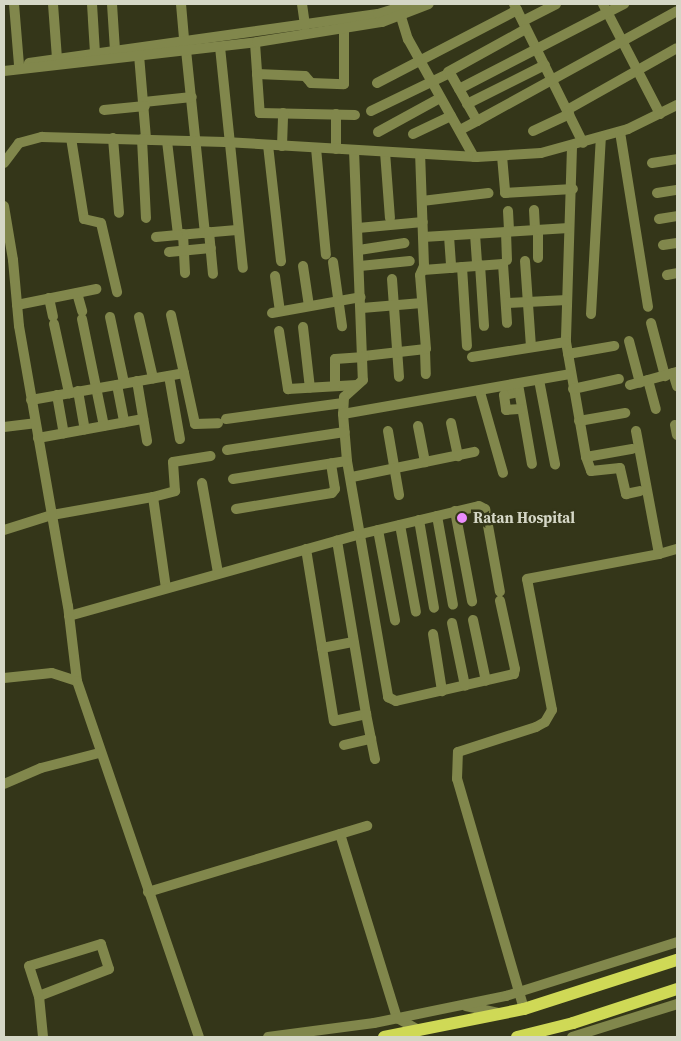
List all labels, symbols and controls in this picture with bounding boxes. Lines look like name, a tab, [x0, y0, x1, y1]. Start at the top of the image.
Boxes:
place label: Ratan Hospital	[473, 509, 575, 527]
marker: Ratan Hospital	[455, 511, 469, 525]

